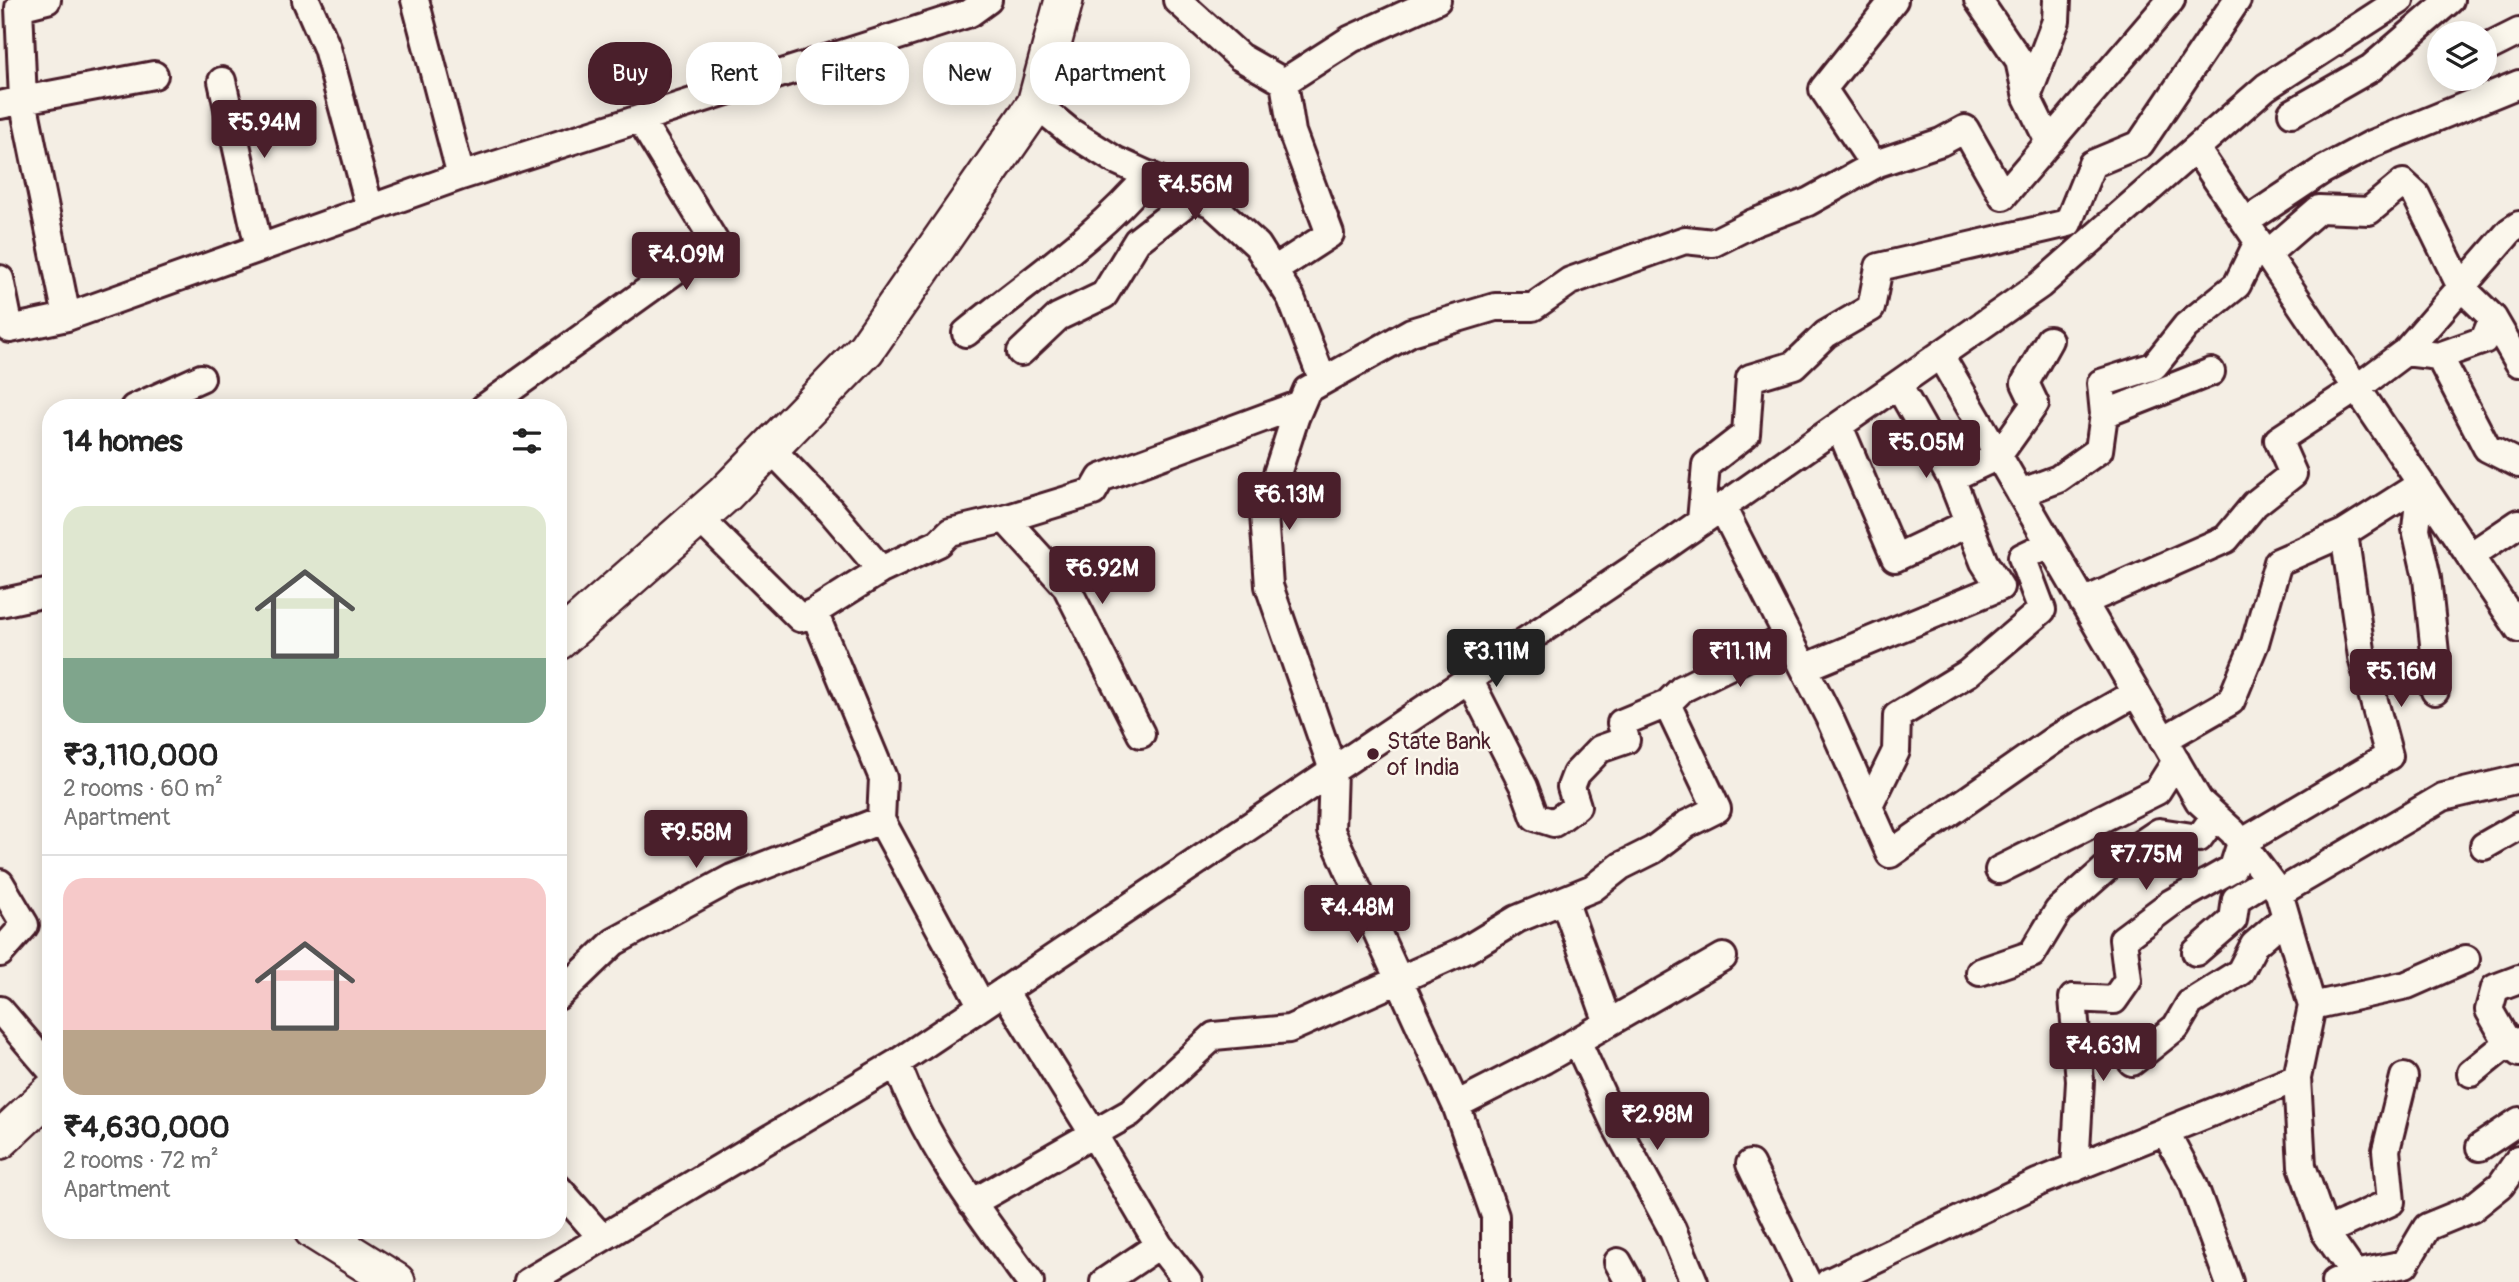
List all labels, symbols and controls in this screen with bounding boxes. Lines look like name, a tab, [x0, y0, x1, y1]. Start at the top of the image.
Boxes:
map controls	[2427, 21, 2497, 91]
button: layers	[2427, 21, 2497, 91]
chip: Buy	[588, 42, 672, 105]
chip: Rent	[686, 42, 782, 105]
chip: Filters	[796, 42, 909, 105]
chip: New	[923, 42, 1016, 105]
chip: Apartment	[1030, 42, 1190, 105]
pin: ₹5.94M	[207, 100, 321, 160]
text: ₹5.94M	[227, 108, 301, 137]
pin: ₹4.56M	[1138, 162, 1252, 222]
text: ₹4.56M	[1158, 170, 1232, 199]
pin: ₹4.09M	[629, 232, 743, 292]
text: ₹4.09M	[648, 240, 724, 269]
pin: ₹5.05M	[1869, 420, 1983, 480]
icon: filters	[508, 422, 546, 460]
text: 14 homes	[63, 423, 183, 460]
text: ₹5.05M	[1888, 428, 1964, 457]
pin: ₹6.13M	[1232, 472, 1346, 532]
text: ₹6.13M	[1254, 480, 1324, 509]
pin: ₹6.92M	[1045, 546, 1159, 606]
icon: home	[242, 551, 368, 677]
text: ₹6.92M	[1065, 554, 1139, 583]
pin: ₹3.11M	[1439, 630, 1553, 689]
pin: ₹11.1M	[1683, 630, 1797, 689]
text: ₹3.11M	[1463, 637, 1529, 666]
text: ₹11.1M	[1709, 637, 1771, 666]
pin: ₹5.16M	[2344, 650, 2458, 709]
text: ₹5.16M	[2366, 657, 2436, 686]
place label: State Bank of India	[1387, 727, 1491, 782]
text: ₹3,110,000	[63, 737, 218, 774]
marker: State Bank of India	[1365, 746, 1381, 762]
text: 2 rooms · 60 m²	[63, 774, 223, 803]
text: Apartment	[63, 803, 170, 832]
pin: ₹9.58M	[639, 810, 753, 870]
text: ₹9.58M	[660, 818, 732, 847]
pin: ₹7.75M	[2089, 832, 2203, 892]
text: ₹7.75M	[2110, 840, 2182, 869]
pin: ₹4.48M	[1300, 886, 1414, 945]
text: ₹4.48M	[1320, 893, 1394, 922]
icon: home	[242, 923, 368, 1049]
pin: ₹4.63M	[2046, 1024, 2160, 1083]
text: ₹4.63M	[2066, 1031, 2140, 1060]
pin: ₹2.98M	[1600, 1092, 1714, 1152]
text: ₹2.98M	[1621, 1100, 1693, 1129]
text: ₹4,630,000	[63, 1109, 230, 1146]
text: 2 rooms · 72 m²	[63, 1146, 219, 1175]
text: Apartment	[63, 1175, 170, 1204]

